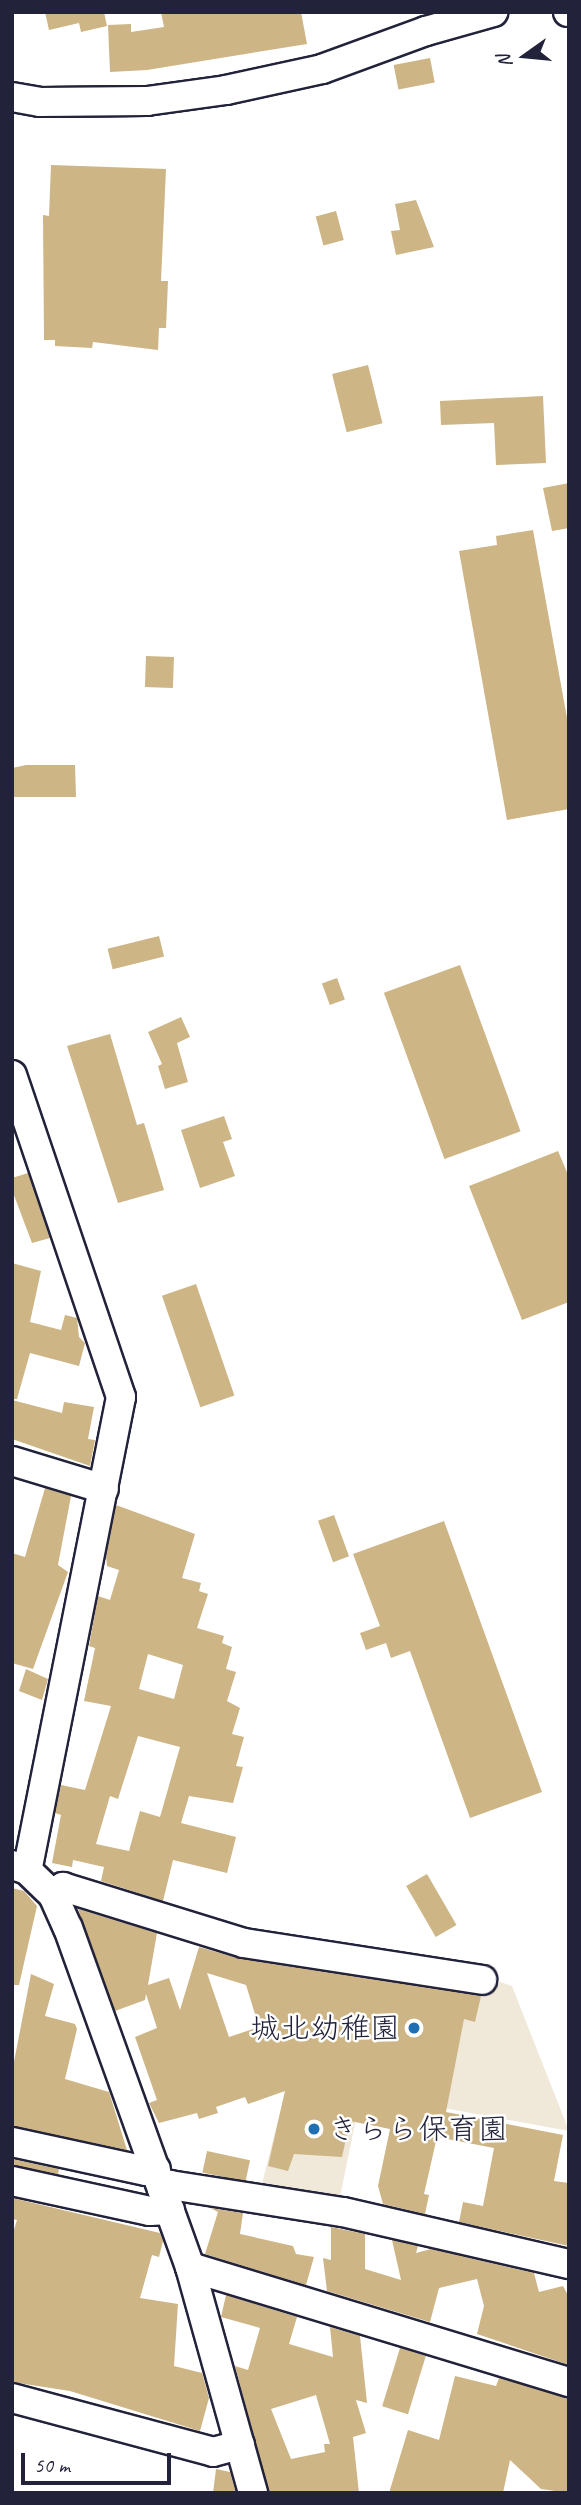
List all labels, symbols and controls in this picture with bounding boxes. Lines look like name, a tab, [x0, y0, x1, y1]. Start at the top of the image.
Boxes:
north arrow	[490, 21, 560, 91]
text: N	[492, 53, 518, 70]
place label: 城北幼稚園	[250, 2010, 400, 2046]
marker: 城北幼稚園	[406, 2020, 422, 2036]
place label: きらら保育園	[328, 2111, 508, 2147]
marker: きらら保育園	[306, 2121, 322, 2137]
scale bar	[24, 2438, 175, 2482]
text: 50 m	[34, 2452, 70, 2478]

